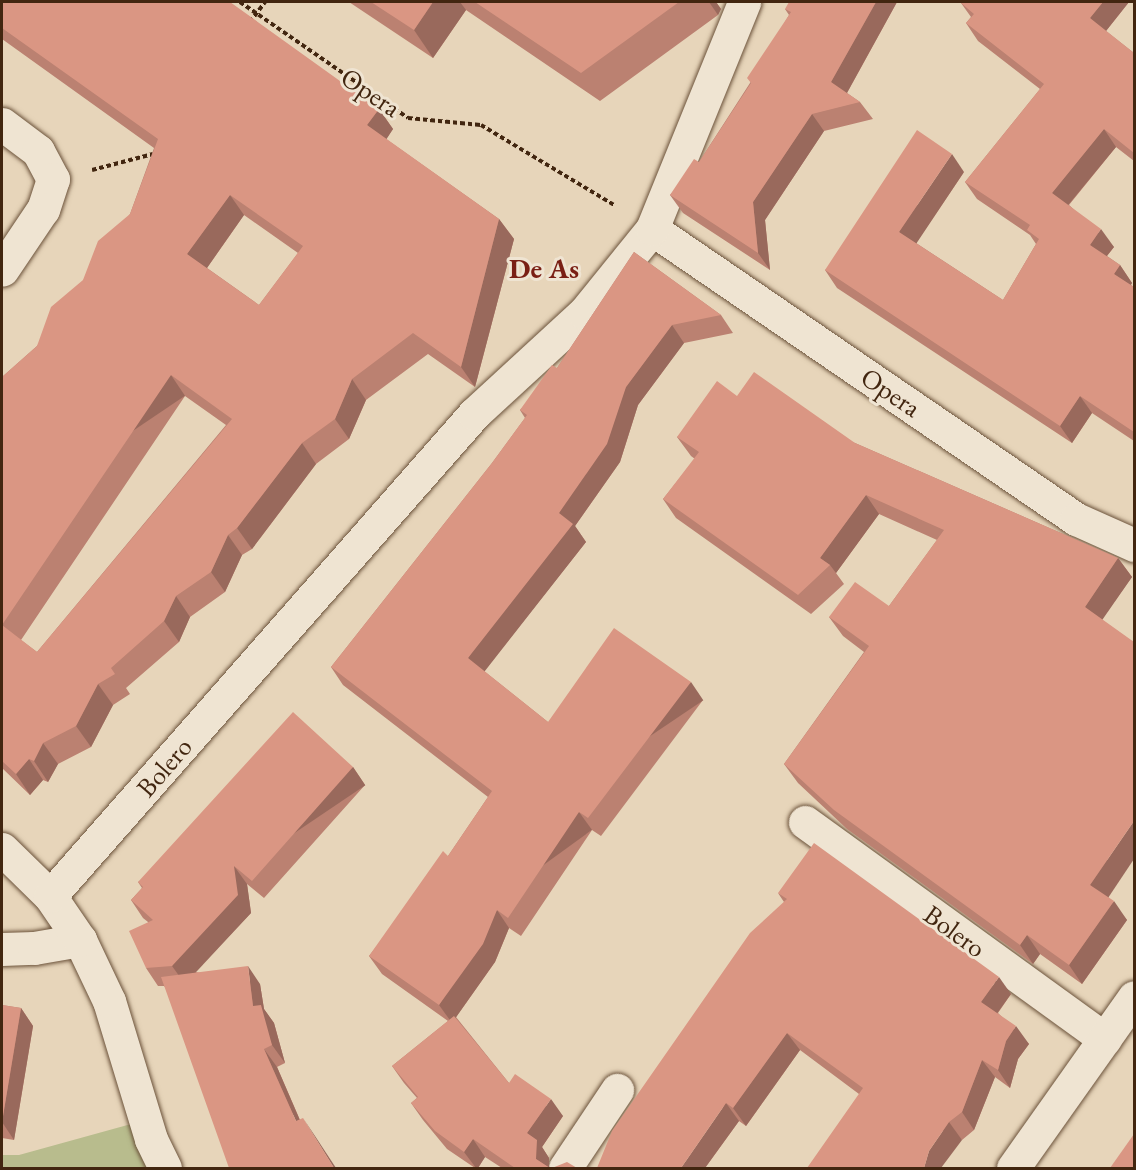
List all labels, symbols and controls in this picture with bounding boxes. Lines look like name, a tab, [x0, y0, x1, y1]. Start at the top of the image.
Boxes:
street label: Opera	[335, 60, 407, 124]
district label: De As	[509, 251, 579, 285]
street label: Opera	[855, 360, 927, 424]
street label: Bolero	[129, 731, 199, 803]
street label: Bolero	[918, 898, 992, 964]

